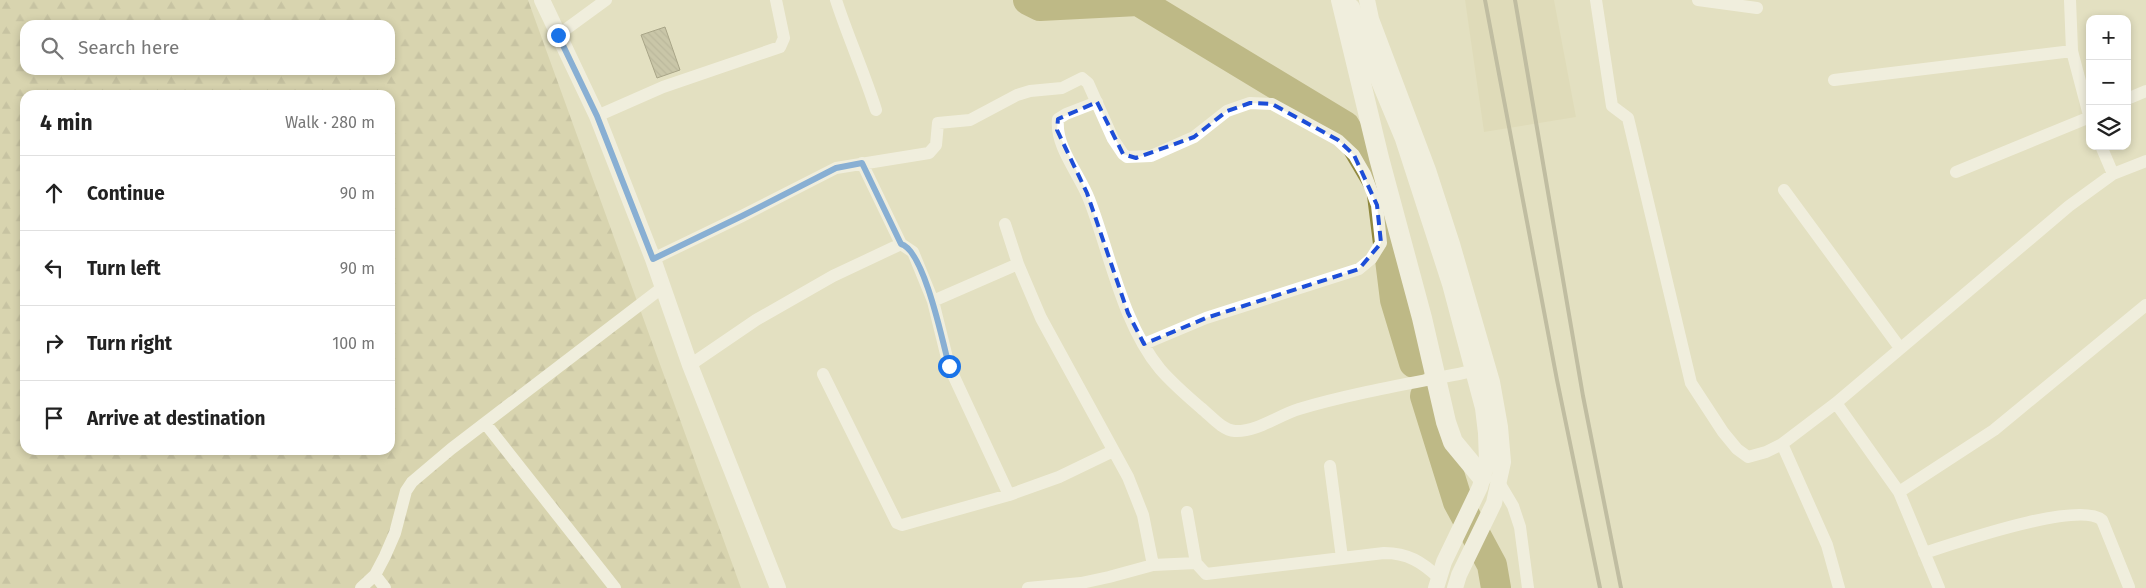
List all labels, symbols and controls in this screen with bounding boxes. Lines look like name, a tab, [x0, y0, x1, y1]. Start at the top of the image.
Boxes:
map controls	[2086, 15, 2131, 150]
button: +	[2086, 15, 2131, 60]
search box	[20, 20, 395, 75]
route end	[547, 24, 570, 47]
icon: search	[38, 34, 66, 62]
text: Search here	[78, 36, 179, 59]
button: −	[2086, 60, 2131, 105]
button: layers	[2086, 105, 2131, 150]
text: 4 min	[40, 110, 93, 136]
text: Walk · 280 m	[285, 113, 375, 132]
icon: ahead	[40, 179, 68, 207]
text: Continue	[87, 182, 165, 205]
text: 90 m	[340, 184, 375, 203]
icon: left	[40, 254, 68, 282]
text: Turn left	[87, 257, 161, 280]
text: 90 m	[340, 259, 375, 278]
icon: right	[40, 329, 68, 357]
text: Turn right	[87, 332, 172, 355]
text: 100 m	[332, 334, 375, 353]
route start	[938, 355, 961, 378]
icon: arrive	[40, 404, 68, 432]
text: Arrive at destination	[87, 407, 266, 430]

